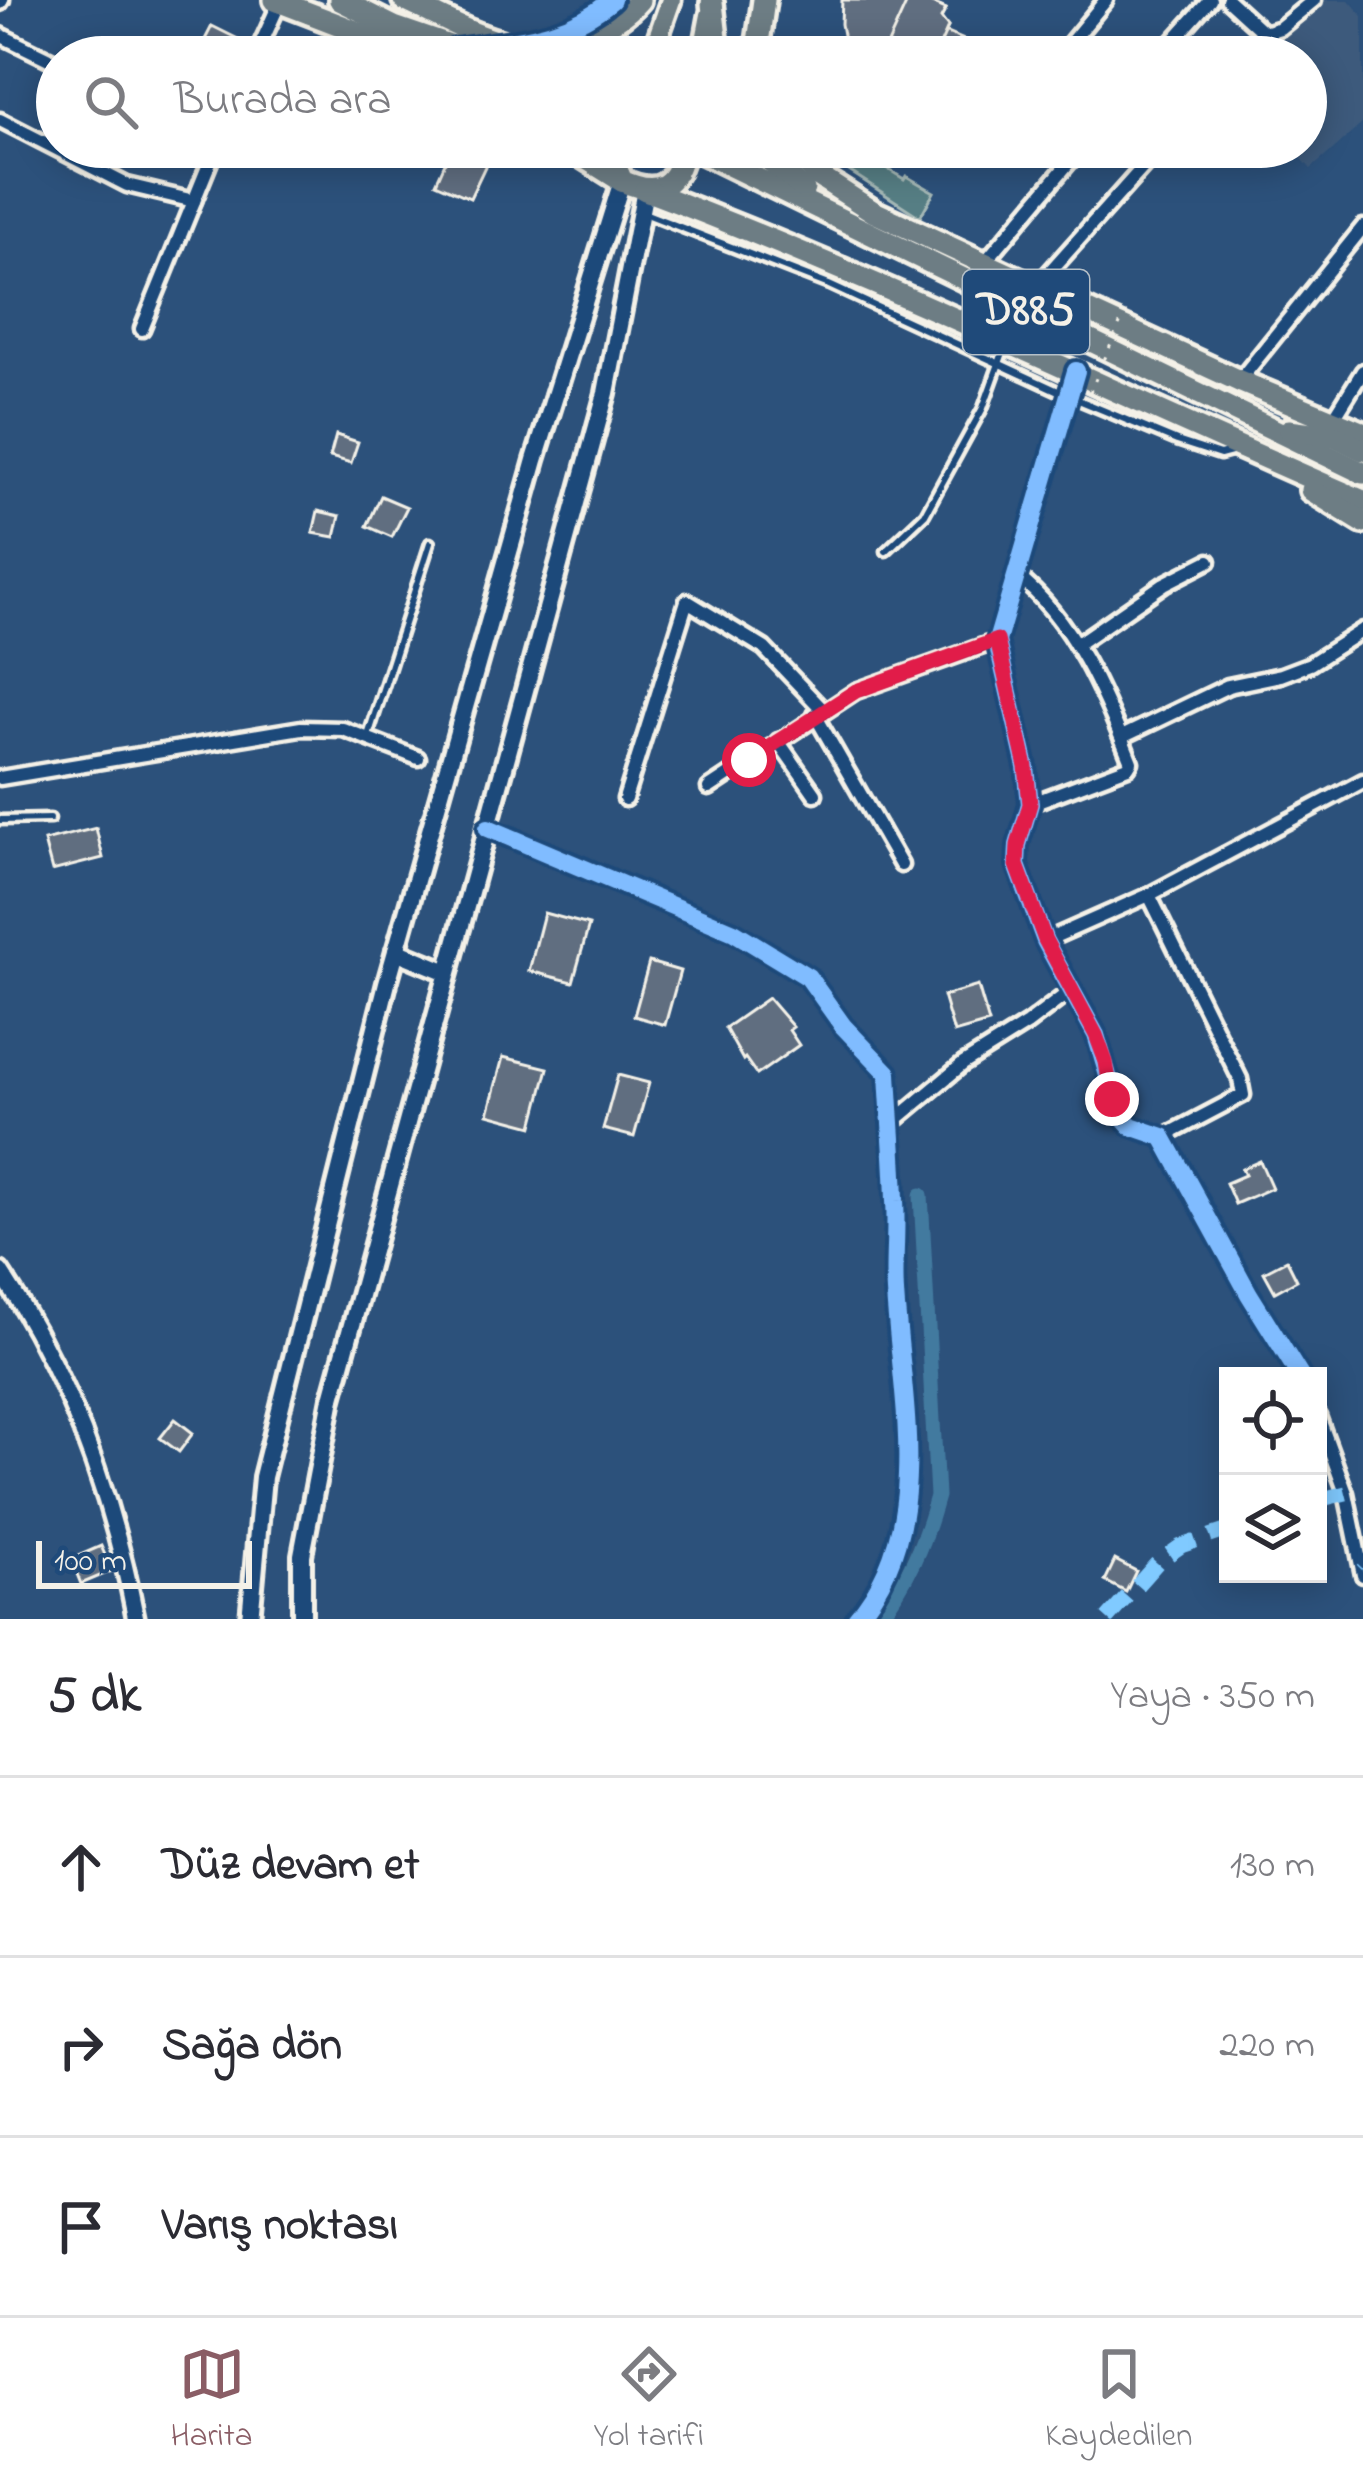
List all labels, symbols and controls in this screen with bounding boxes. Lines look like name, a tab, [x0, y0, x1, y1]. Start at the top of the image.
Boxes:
search box	[36, 36, 1327, 168]
icon: search	[78, 69, 144, 135]
text: Burada ara	[174, 69, 392, 135]
road number: D885	[963, 270, 1089, 354]
route start	[722, 733, 776, 787]
route end	[1085, 1072, 1139, 1126]
map controls	[1219, 1367, 1327, 1583]
button: locate	[1219, 1367, 1327, 1475]
button: layers	[1219, 1475, 1327, 1583]
scale bar	[36, 1535, 252, 1588]
text: 100 m	[54, 1538, 127, 1586]
text: 5 dk	[48, 1660, 141, 1735]
text: Yaya · 350 m	[1110, 1669, 1315, 1726]
icon: ahead	[48, 1834, 114, 1900]
text: Düz devam et	[162, 1834, 419, 1900]
text: 130 m	[1230, 1838, 1315, 1895]
icon: right	[48, 2014, 114, 2080]
text: Sağa dön	[162, 2014, 342, 2080]
text: 220 m	[1219, 2018, 1315, 2075]
icon: arrive	[48, 2194, 114, 2260]
text: Varış noktası	[162, 2194, 398, 2260]
tab: Harita	[170, 2341, 253, 2461]
tab: Yol tarifi	[594, 2341, 704, 2461]
tab: Kaydedilen	[1045, 2341, 1192, 2461]

